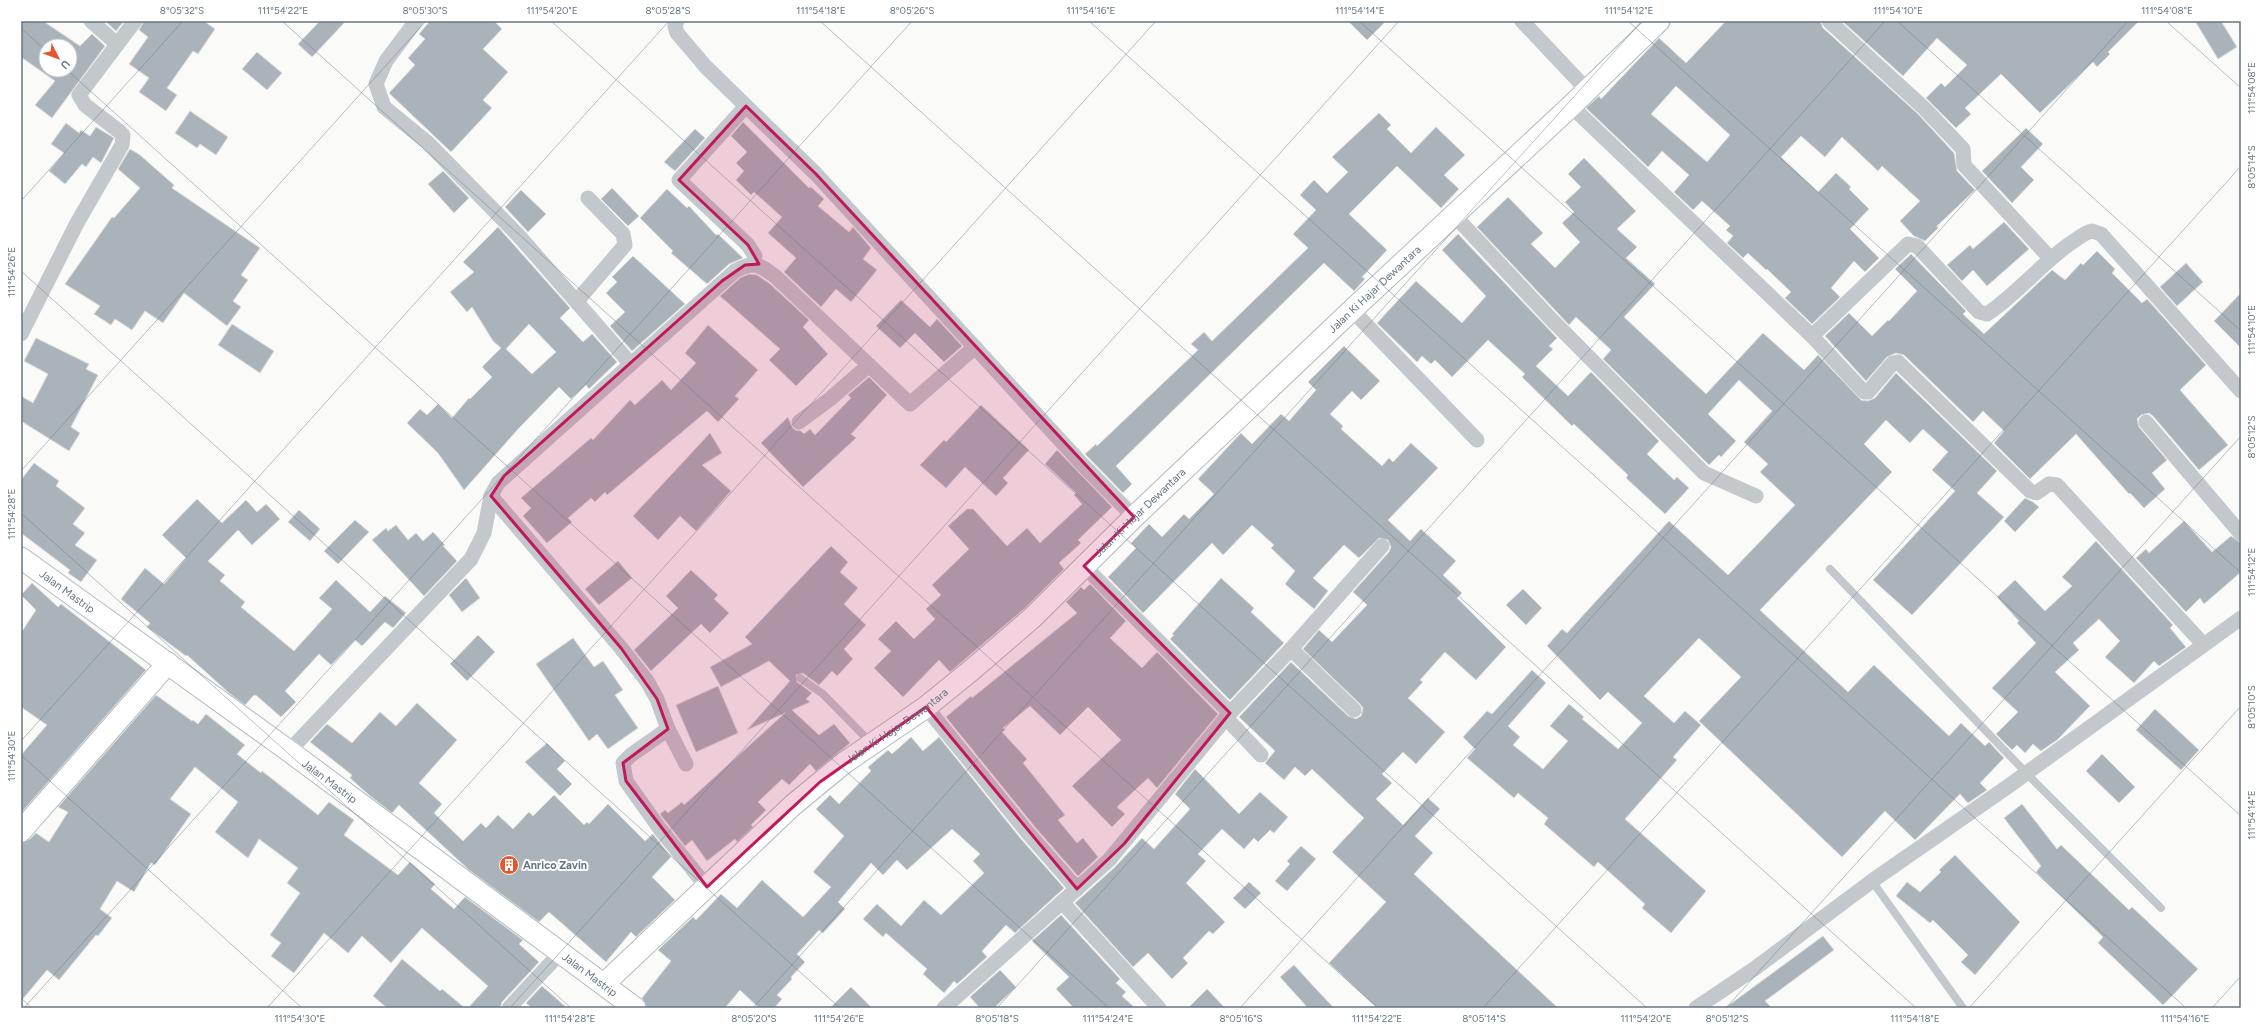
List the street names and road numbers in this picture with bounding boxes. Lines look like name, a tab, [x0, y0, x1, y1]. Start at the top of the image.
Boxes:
street label: Jalan Ki Hajar Dewantara	[1326, 243, 1424, 336]
street label: Jalan Ki Hajar Dewantara	[1092, 466, 1188, 560]
street label: Jalan Mastrip	[37, 567, 98, 616]
street label: Jalan Ki Hajar Dewantara	[844, 686, 951, 767]
street label: Jalan Mastrip	[299, 757, 360, 807]
street label: Jalan Mastrip	[559, 950, 620, 1000]

